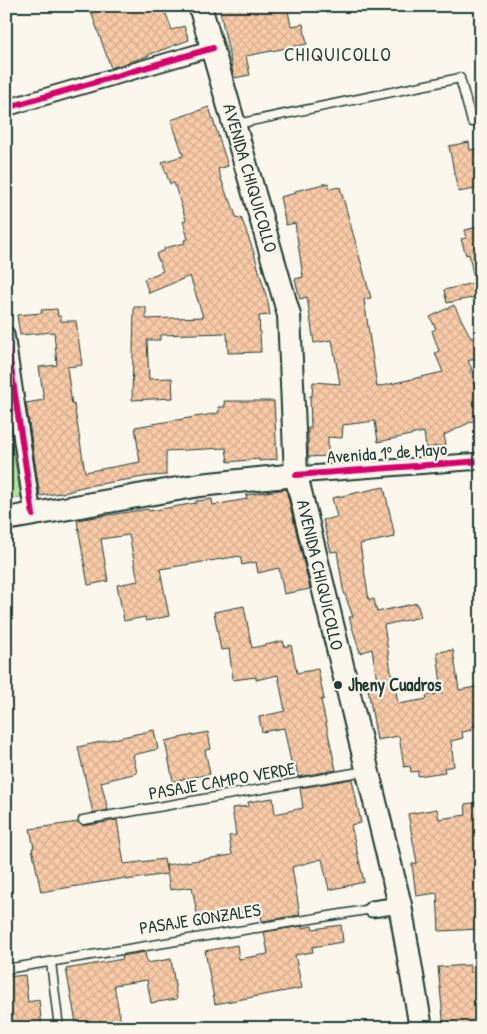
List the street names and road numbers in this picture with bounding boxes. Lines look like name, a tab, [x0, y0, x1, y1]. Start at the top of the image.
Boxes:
street label: AVENIDA CHIQUICOLLO	[217, 100, 284, 255]
street label: Avenida 1º de Mayo	[326, 436, 448, 469]
street label: AVENIDA CHIQUICOLLO	[291, 497, 350, 653]
street label: PASAJE CAMPO VERDE	[147, 755, 297, 806]
street label: PASAJE GONZALES	[138, 897, 262, 940]

